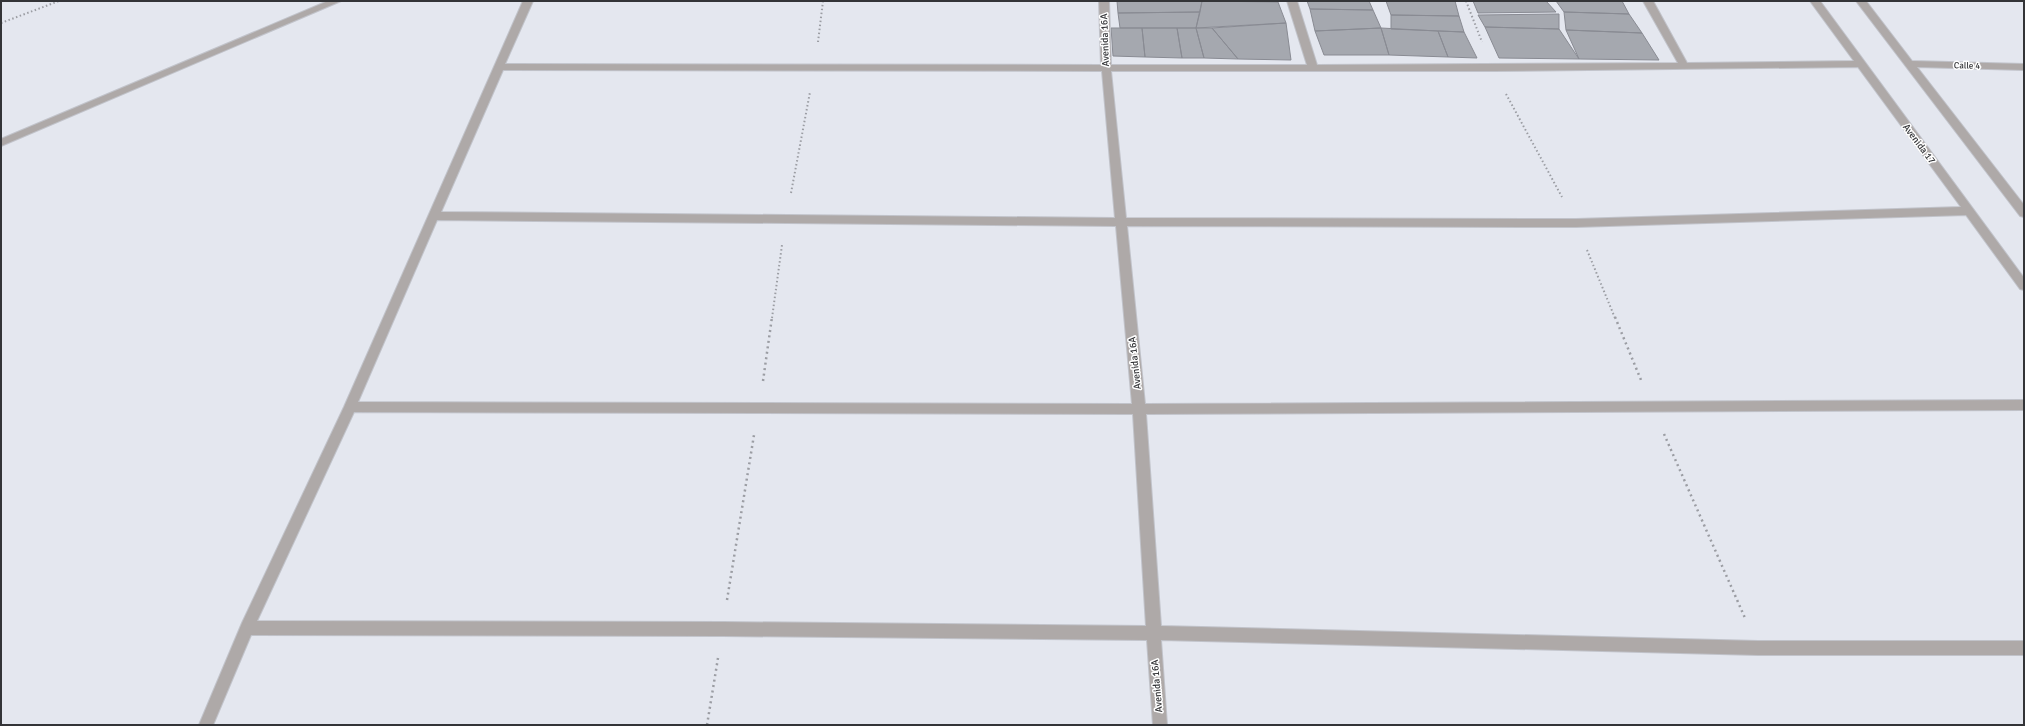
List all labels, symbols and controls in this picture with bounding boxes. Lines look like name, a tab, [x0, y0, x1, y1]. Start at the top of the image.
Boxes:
street label: Avenida 16A	[1098, 13, 1112, 67]
street label: Calle 4	[1954, 60, 1980, 72]
street label: Avenida 17	[1900, 122, 1938, 166]
street label: Avenida 16A	[1126, 336, 1144, 390]
street label: Avenida 16A	[1149, 659, 1165, 713]

